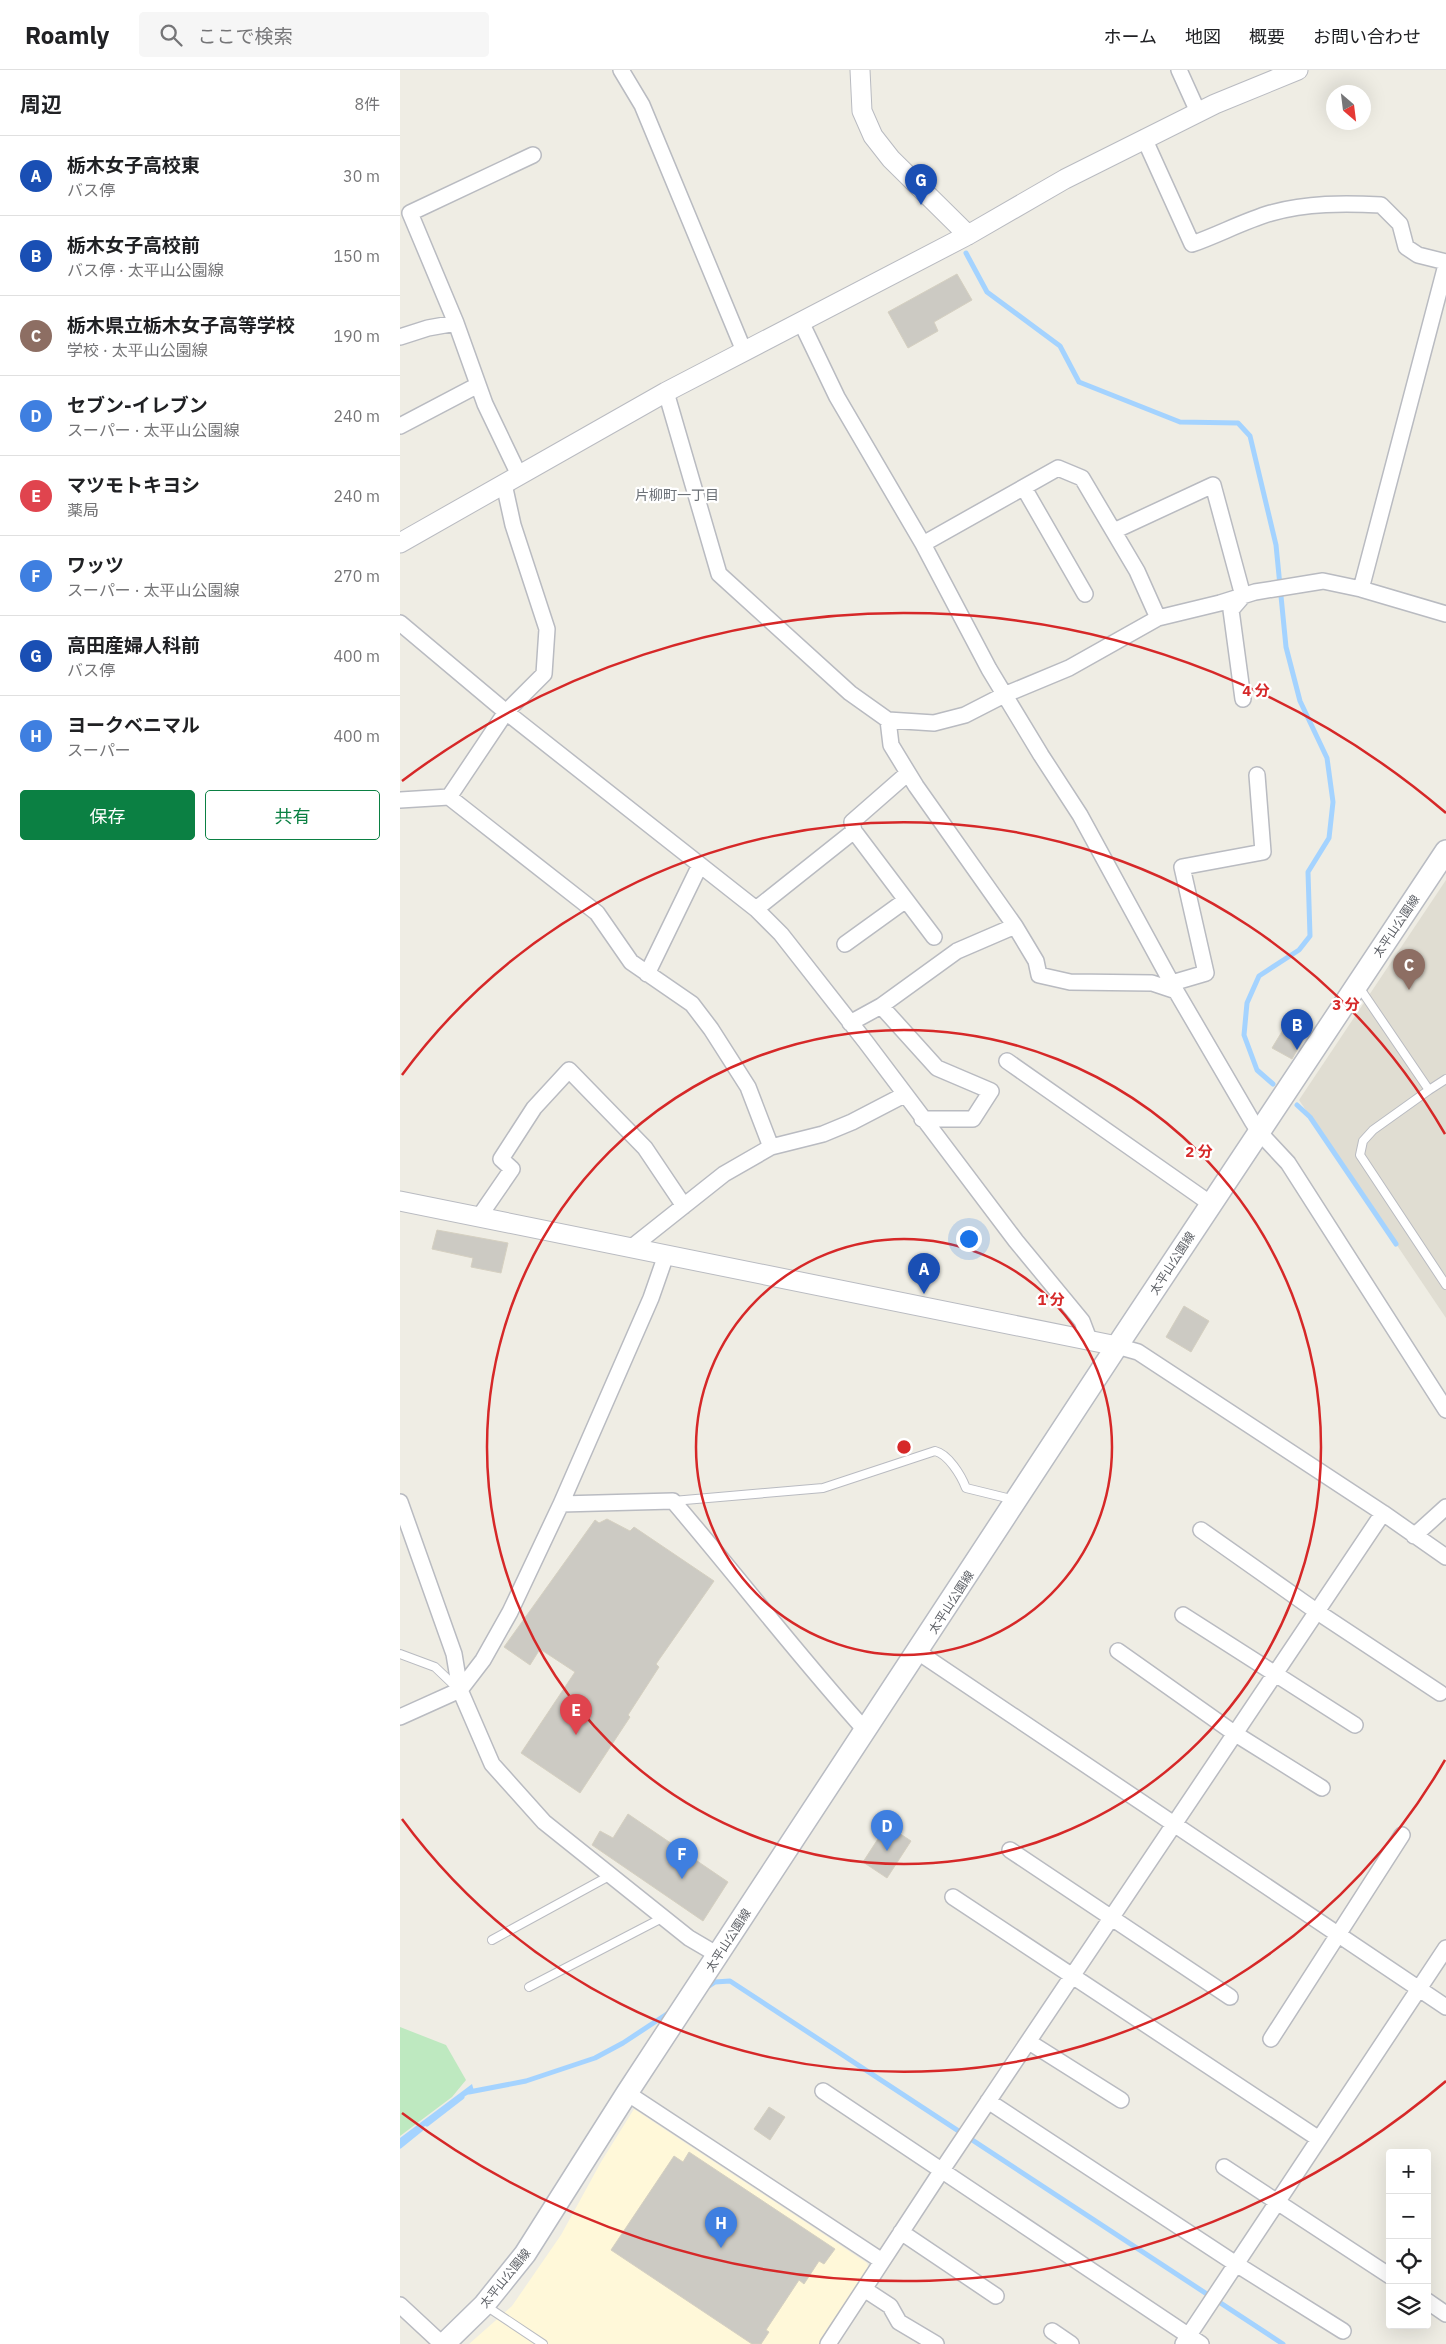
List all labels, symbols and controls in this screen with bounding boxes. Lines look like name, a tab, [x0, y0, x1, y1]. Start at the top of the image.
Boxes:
search box	[139, 12, 489, 57]
text: Roamly	[25, 19, 109, 51]
icon: search	[157, 21, 185, 49]
text: ここで検索	[197, 24, 292, 48]
text: ホーム	[1104, 25, 1157, 48]
text: 地図	[1185, 25, 1221, 48]
text: 概要	[1249, 25, 1285, 48]
text: お問い合わせ	[1313, 25, 1421, 48]
north arrow	[1326, 85, 1371, 130]
text: 周辺	[20, 90, 62, 118]
text: 8件	[354, 94, 380, 114]
text: 栃木女子高校東	[67, 153, 200, 177]
pin: G	[905, 164, 937, 205]
text: A	[31, 166, 41, 186]
text: 30 m	[343, 166, 380, 186]
text: バス停	[67, 180, 115, 200]
text: 栃木女子高校前	[67, 233, 200, 257]
text: B	[31, 246, 41, 266]
text: 150 m	[333, 246, 380, 266]
text: バス停 · 太平山公園線	[67, 260, 224, 280]
text: 栃木県立栃木女子高等学校	[67, 313, 295, 337]
text: C	[31, 326, 41, 346]
text: 190 m	[333, 326, 380, 346]
text: 学校 · 太平山公園線	[67, 340, 208, 360]
text: セブン-イレブン	[67, 393, 208, 417]
text: D	[30, 406, 42, 426]
text: 240 m	[333, 406, 380, 426]
text: スーパー · 太平山公園線	[67, 420, 240, 440]
text: マツモトキヨシ	[67, 473, 200, 497]
text: E	[31, 486, 41, 506]
text: 240 m	[333, 486, 380, 506]
district label: 片柳町一丁目	[635, 486, 719, 504]
text: 薬局	[67, 500, 99, 520]
text: ワッツ	[67, 553, 124, 577]
text: F	[31, 566, 41, 586]
text: 270 m	[333, 566, 380, 586]
text: スーパー · 太平山公園線	[67, 580, 240, 600]
text: 高田産婦人科前	[67, 633, 200, 657]
text: G	[30, 646, 42, 666]
text: 400 m	[333, 646, 380, 666]
text: バス停	[67, 660, 115, 680]
text: 4 分	[1242, 681, 1270, 700]
text: ヨークベニマル	[67, 713, 200, 737]
text: H	[30, 726, 42, 746]
text: 400 m	[333, 726, 380, 746]
text: スーパー	[67, 740, 131, 760]
button: 保存	[20, 790, 195, 840]
button: 共有	[205, 790, 380, 840]
street label: 太平山公園線	[1370, 892, 1422, 960]
pin: C	[1393, 949, 1425, 990]
text: 3 分	[1332, 995, 1360, 1014]
pin: B	[1281, 1009, 1313, 1050]
text: 2 分	[1185, 1142, 1213, 1161]
your location	[956, 1226, 982, 1252]
street label: 太平山公園線	[1146, 1229, 1198, 1297]
pin: A	[908, 1253, 940, 1294]
text: 1 分	[1037, 1290, 1065, 1309]
centre of rings	[895, 1438, 913, 1456]
street label: 太平山公園線	[925, 1568, 977, 1636]
pin: E	[560, 1694, 592, 1735]
pin: D	[871, 1810, 903, 1851]
pin: F	[666, 1838, 698, 1879]
street label: 太平山公園線	[702, 1906, 754, 1974]
map controls	[1386, 2149, 1431, 2329]
button: +	[1386, 2149, 1431, 2194]
button: −	[1386, 2194, 1431, 2239]
pin: H	[705, 2207, 737, 2248]
button: locate	[1386, 2239, 1431, 2284]
street label: 太平山公園線	[477, 2245, 533, 2311]
button: layers	[1386, 2284, 1431, 2329]

